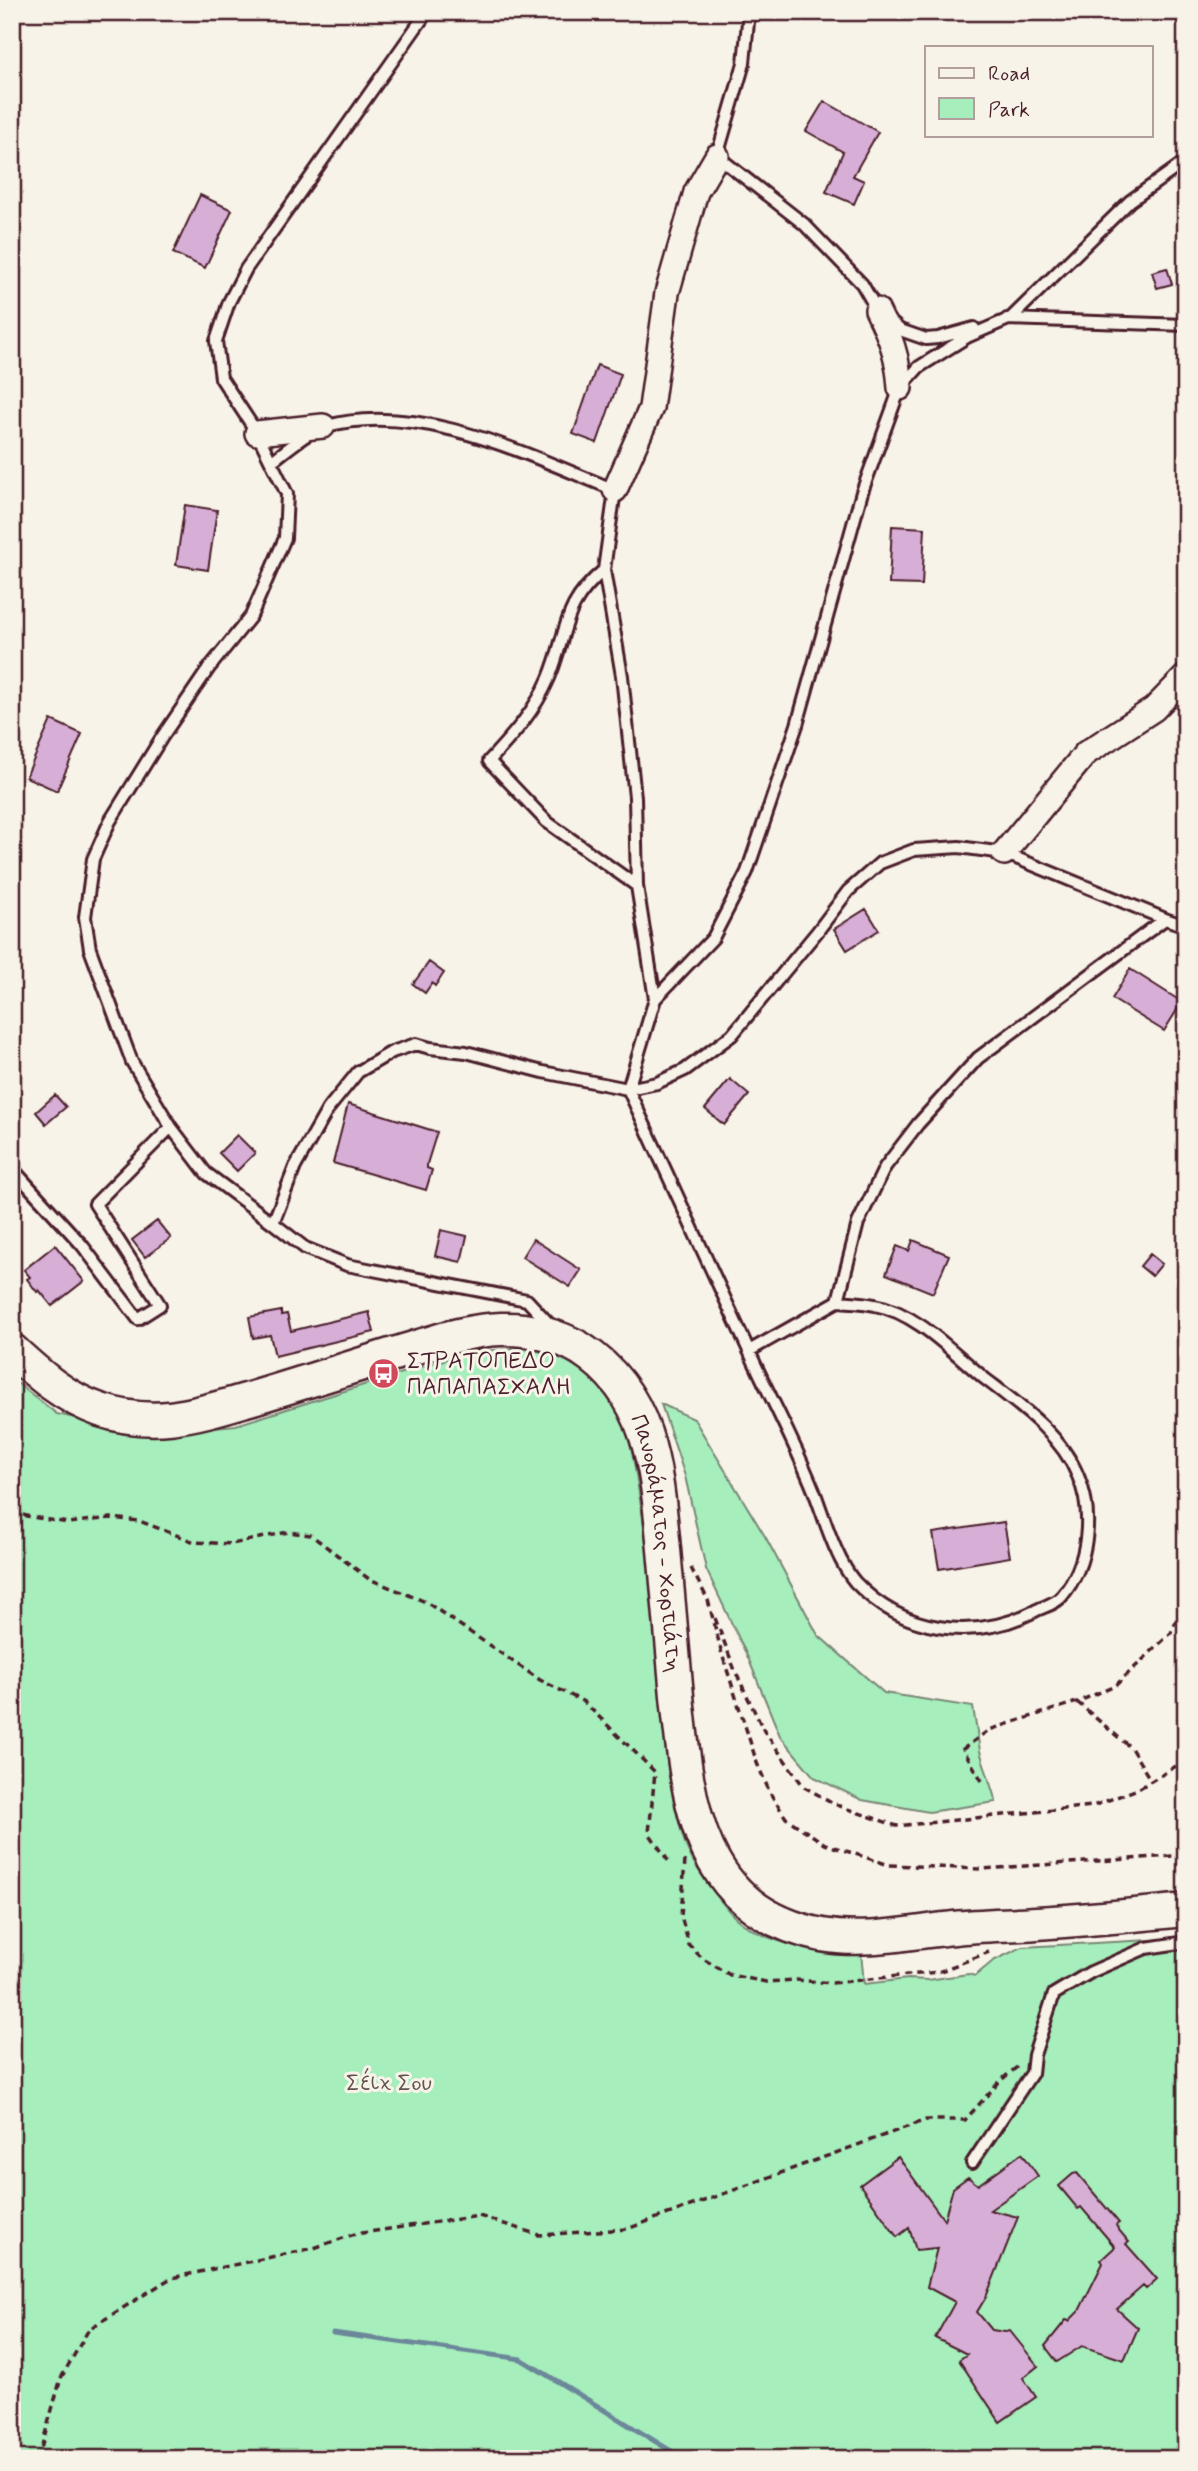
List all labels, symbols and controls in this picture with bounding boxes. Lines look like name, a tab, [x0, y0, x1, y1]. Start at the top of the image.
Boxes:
legend	[925, 46, 1152, 136]
text: Road	[988, 60, 1030, 88]
text: Park	[988, 96, 1030, 124]
place label: ΣΤΡΑΤΟΠΕΔΟ ΠΑΠΑΠΑΣΧΑΛΗ	[407, 1347, 571, 1403]
bus stop icon: ΣΤΡΑΤΟΠΕΔΟ ΠΑΠΑΠΑΣΧΑΛΗ	[367, 1356, 401, 1390]
street label: Πανοράματος - Χορτιάτη	[622, 1410, 688, 1674]
park label: Σέιχ Σου	[346, 2067, 432, 2099]

